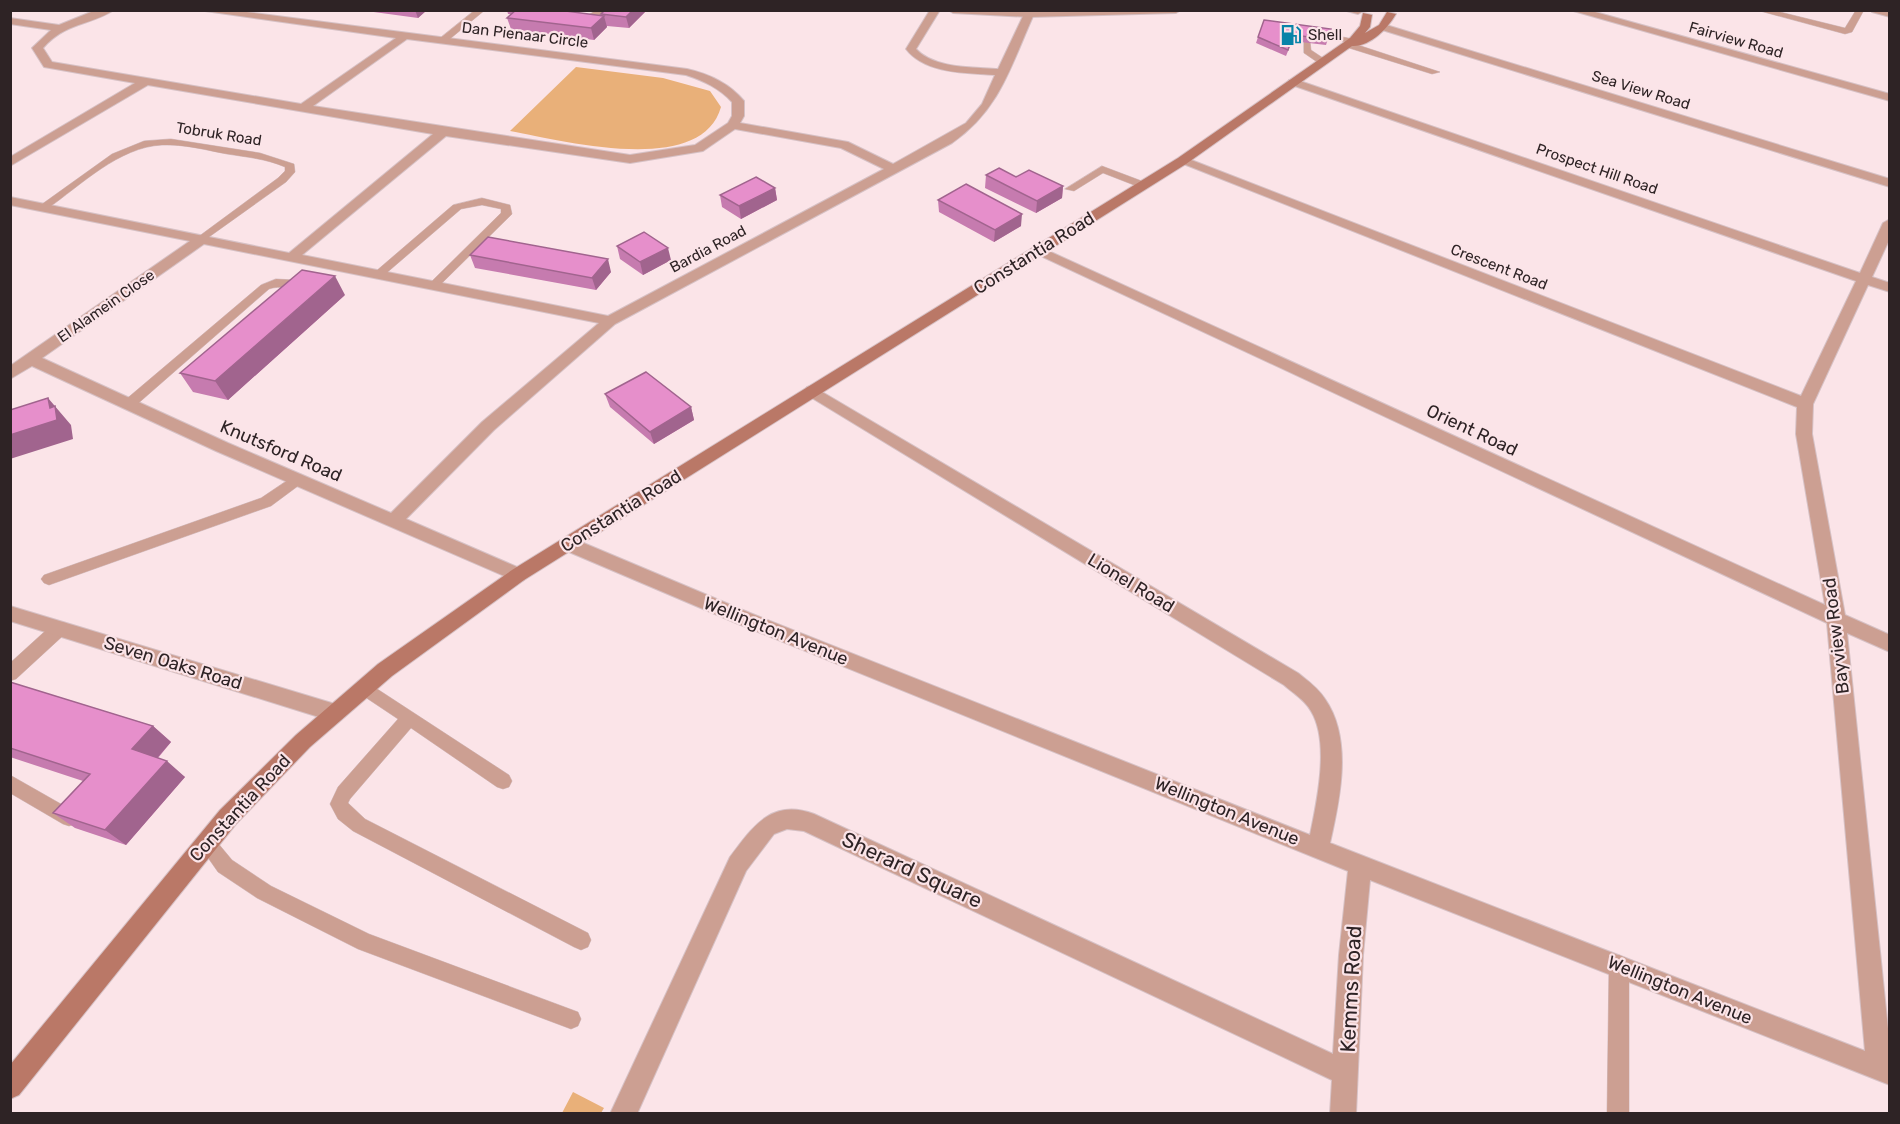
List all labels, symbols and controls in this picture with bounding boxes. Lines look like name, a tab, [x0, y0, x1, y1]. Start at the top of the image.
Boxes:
street label: Dan Pienaar Circle	[461, 18, 589, 52]
street label: Fairview Road	[1687, 18, 1785, 62]
fuel station icon: Shell	[1279, 23, 1303, 47]
place label: Shell	[1308, 26, 1342, 44]
street label: Sea View Road	[1590, 67, 1692, 113]
street label: Tobruk Road	[175, 118, 263, 150]
street label: Prospect Hill Road	[1534, 140, 1660, 198]
street label: Constantia Road	[969, 207, 1099, 299]
street label: Bardia Road	[667, 221, 749, 277]
street label: Crescent Road	[1448, 240, 1550, 294]
street label: El Alamein Close	[54, 266, 158, 346]
street label: Orient Road	[1423, 399, 1521, 461]
street label: Knutsford Road	[217, 415, 345, 487]
street label: Constantia Road	[556, 465, 686, 557]
street label: Lionel Road	[1084, 549, 1178, 617]
street label: Bayview Road	[1818, 577, 1854, 695]
street label: Wellington Avenue	[700, 592, 852, 670]
street label: Seven Oaks Road	[101, 632, 245, 694]
street label: Constantia Road	[185, 750, 295, 866]
street label: Wellington Avenue	[1151, 772, 1303, 850]
street label: Sherard Square	[838, 826, 986, 913]
street label: Kemms Road	[1335, 925, 1366, 1053]
street label: Wellington Avenue	[1604, 951, 1756, 1029]

